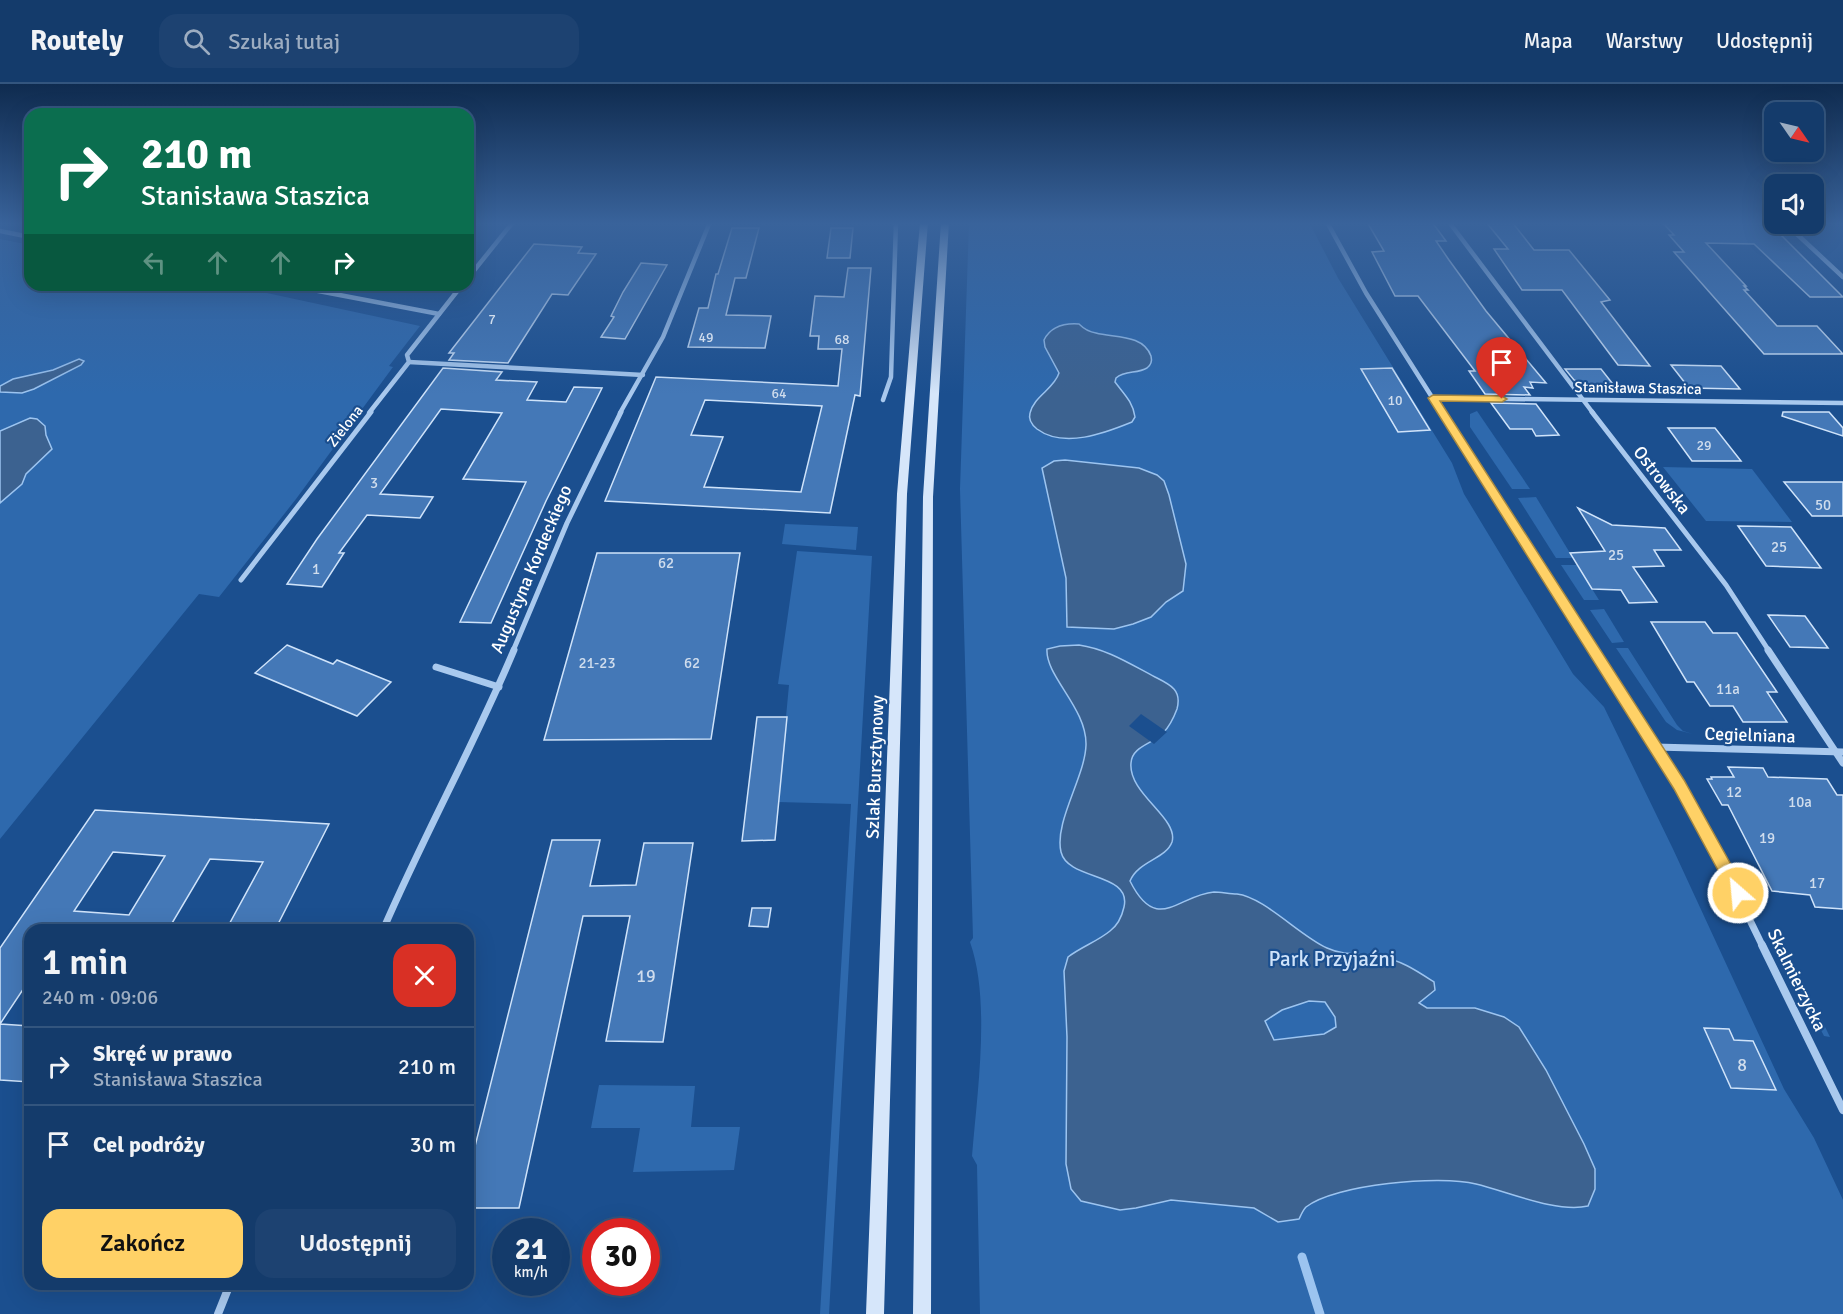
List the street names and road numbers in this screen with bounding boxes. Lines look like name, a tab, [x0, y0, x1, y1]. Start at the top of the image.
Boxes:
street label: Stanisława Staszica	[1574, 378, 1702, 398]
street label: Zielona	[323, 402, 367, 450]
street label: Ostrowska	[1629, 441, 1695, 519]
street label: Augustyna Kordeckiego	[486, 482, 576, 656]
street label: Szlak Bursztynowy	[861, 694, 889, 839]
street label: Cegielniana	[1704, 722, 1796, 748]
street label: Skalmierzycka	[1763, 925, 1831, 1035]

